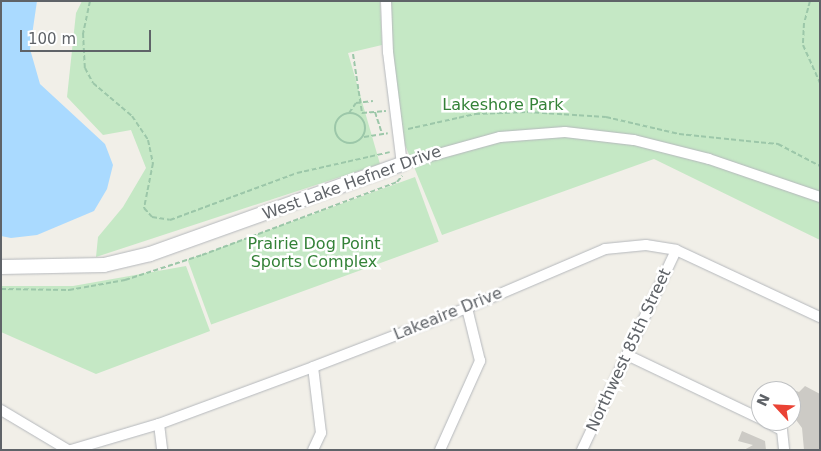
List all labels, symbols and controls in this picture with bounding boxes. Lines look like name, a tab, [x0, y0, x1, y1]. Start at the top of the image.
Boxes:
scale bar	[22, 20, 154, 52]
text: 100 m	[28, 30, 76, 48]
park label: Lakeshore Park	[442, 95, 564, 115]
street label: West Lake Hefner Drive	[260, 142, 444, 224]
park label: Prairie Dog Point Sports Complex	[247, 234, 381, 272]
street label: Northwest 85th Street	[583, 265, 675, 435]
street label: Lakeaire Drive	[391, 283, 505, 345]
north arrow	[751, 381, 801, 431]
text: N	[754, 391, 773, 409]

